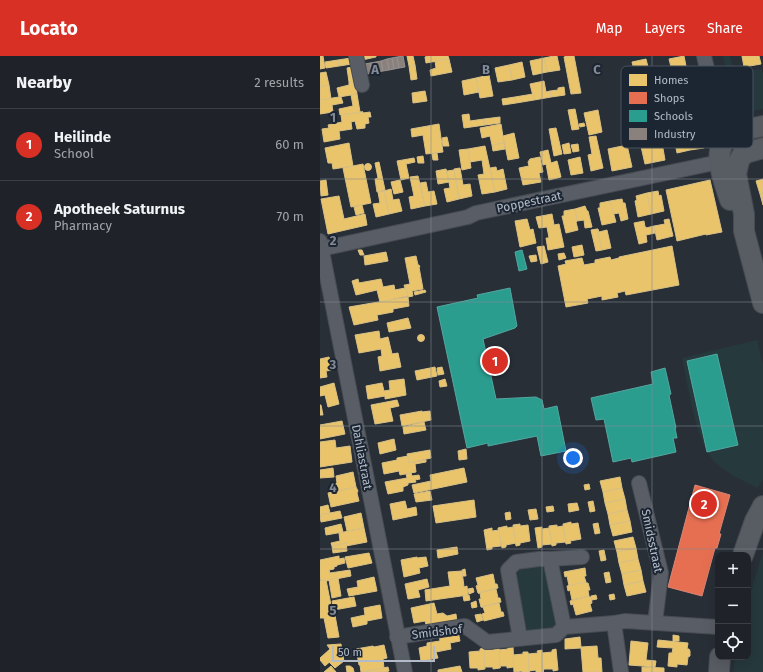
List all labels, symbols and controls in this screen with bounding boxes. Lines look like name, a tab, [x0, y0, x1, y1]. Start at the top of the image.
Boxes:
text: Locato	[20, 17, 78, 40]
text: Map	[596, 20, 622, 37]
text: Layers	[644, 20, 685, 37]
text: Share	[707, 20, 743, 37]
text: A	[370, 62, 379, 77]
text: B	[482, 62, 490, 77]
text: C	[593, 62, 601, 77]
legend	[621, 66, 753, 148]
text: Nearby	[16, 72, 71, 93]
text: Homes	[654, 74, 688, 87]
text: 2 results	[254, 75, 304, 90]
text: Shops	[654, 92, 685, 105]
text: 1	[330, 110, 336, 125]
text: Schools	[654, 110, 693, 123]
text: Heilinde	[54, 128, 111, 146]
text: Industry	[654, 128, 696, 141]
text: 1	[26, 137, 32, 152]
text: 60 m	[275, 137, 304, 152]
text: School	[54, 146, 94, 161]
street label: Poppestraat	[495, 188, 563, 216]
text: Apotheek Saturnus	[54, 200, 185, 218]
text: 2	[26, 209, 32, 224]
text: 70 m	[277, 209, 304, 224]
text: Pharmacy	[54, 218, 112, 233]
text: 2	[330, 233, 337, 248]
pin: 1	[482, 346, 508, 376]
text: 3	[329, 357, 337, 372]
street label: Dahliastraat	[349, 423, 375, 491]
your location	[563, 448, 583, 468]
text: 4	[329, 480, 337, 495]
pin: 2	[691, 489, 717, 519]
street label: Smidsstraat	[638, 508, 666, 575]
map controls	[715, 552, 751, 660]
button: +	[715, 552, 751, 588]
button: −	[715, 588, 751, 624]
text: 5	[330, 603, 337, 618]
street label: Smidshof	[411, 622, 464, 642]
button: locate	[715, 624, 751, 660]
scale bar	[332, 644, 435, 663]
text: 50 m	[338, 646, 362, 659]

